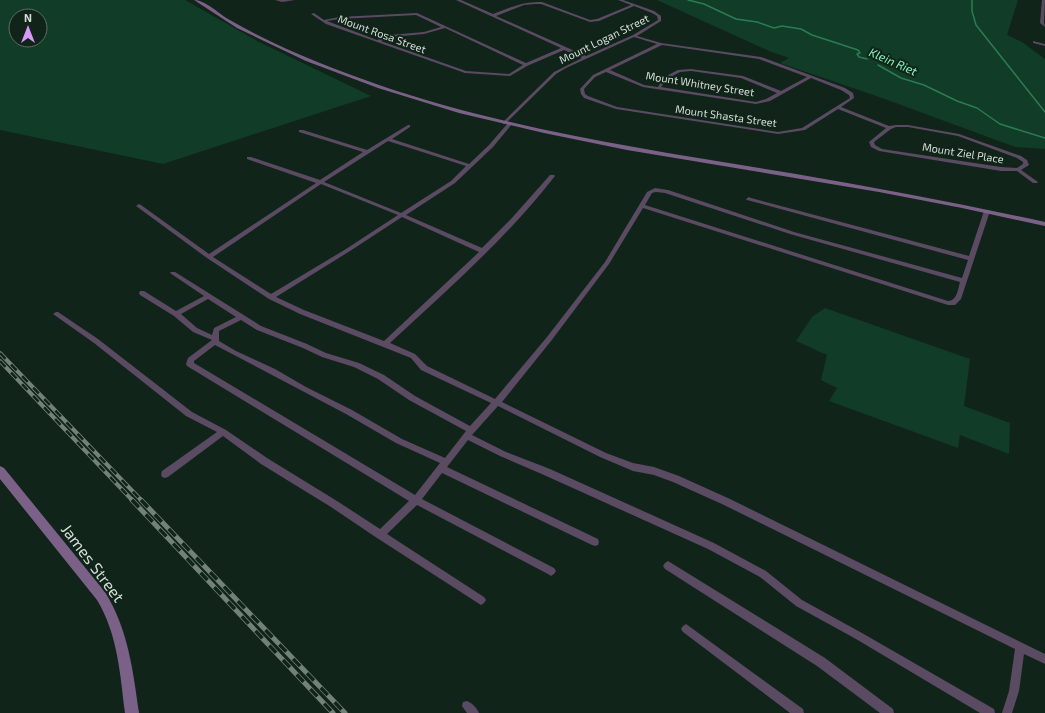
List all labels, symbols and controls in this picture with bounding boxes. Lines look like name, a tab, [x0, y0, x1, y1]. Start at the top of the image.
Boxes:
north arrow	[8, 8, 48, 48]
text: N	[24, 11, 32, 24]
street label: Mount Logan Street	[557, 11, 651, 66]
street label: Mount Rosa Street	[336, 12, 428, 56]
water label: Klein Riet	[867, 44, 920, 78]
street label: Mount Whitney Street	[645, 69, 755, 99]
street label: Mount Shasta Street	[674, 102, 778, 129]
street label: Mount Ziel Place	[921, 140, 1005, 165]
street label: James Street	[58, 520, 129, 606]

